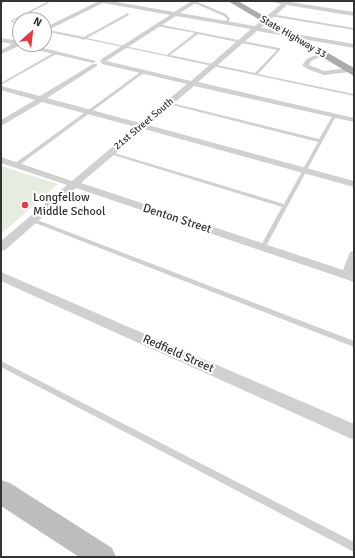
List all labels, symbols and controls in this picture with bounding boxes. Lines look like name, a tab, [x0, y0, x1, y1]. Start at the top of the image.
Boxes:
north arrow	[12, 12, 52, 52]
street label: State Highway 33	[258, 13, 328, 61]
text: N	[31, 14, 44, 29]
street label: 21st Street South	[112, 96, 176, 152]
place label: Longfellow Middle School	[33, 191, 106, 219]
marker: Longfellow Middle School	[20, 200, 30, 210]
street label: Denton Street	[141, 201, 213, 237]
street label: Redfield Street	[140, 332, 216, 376]

